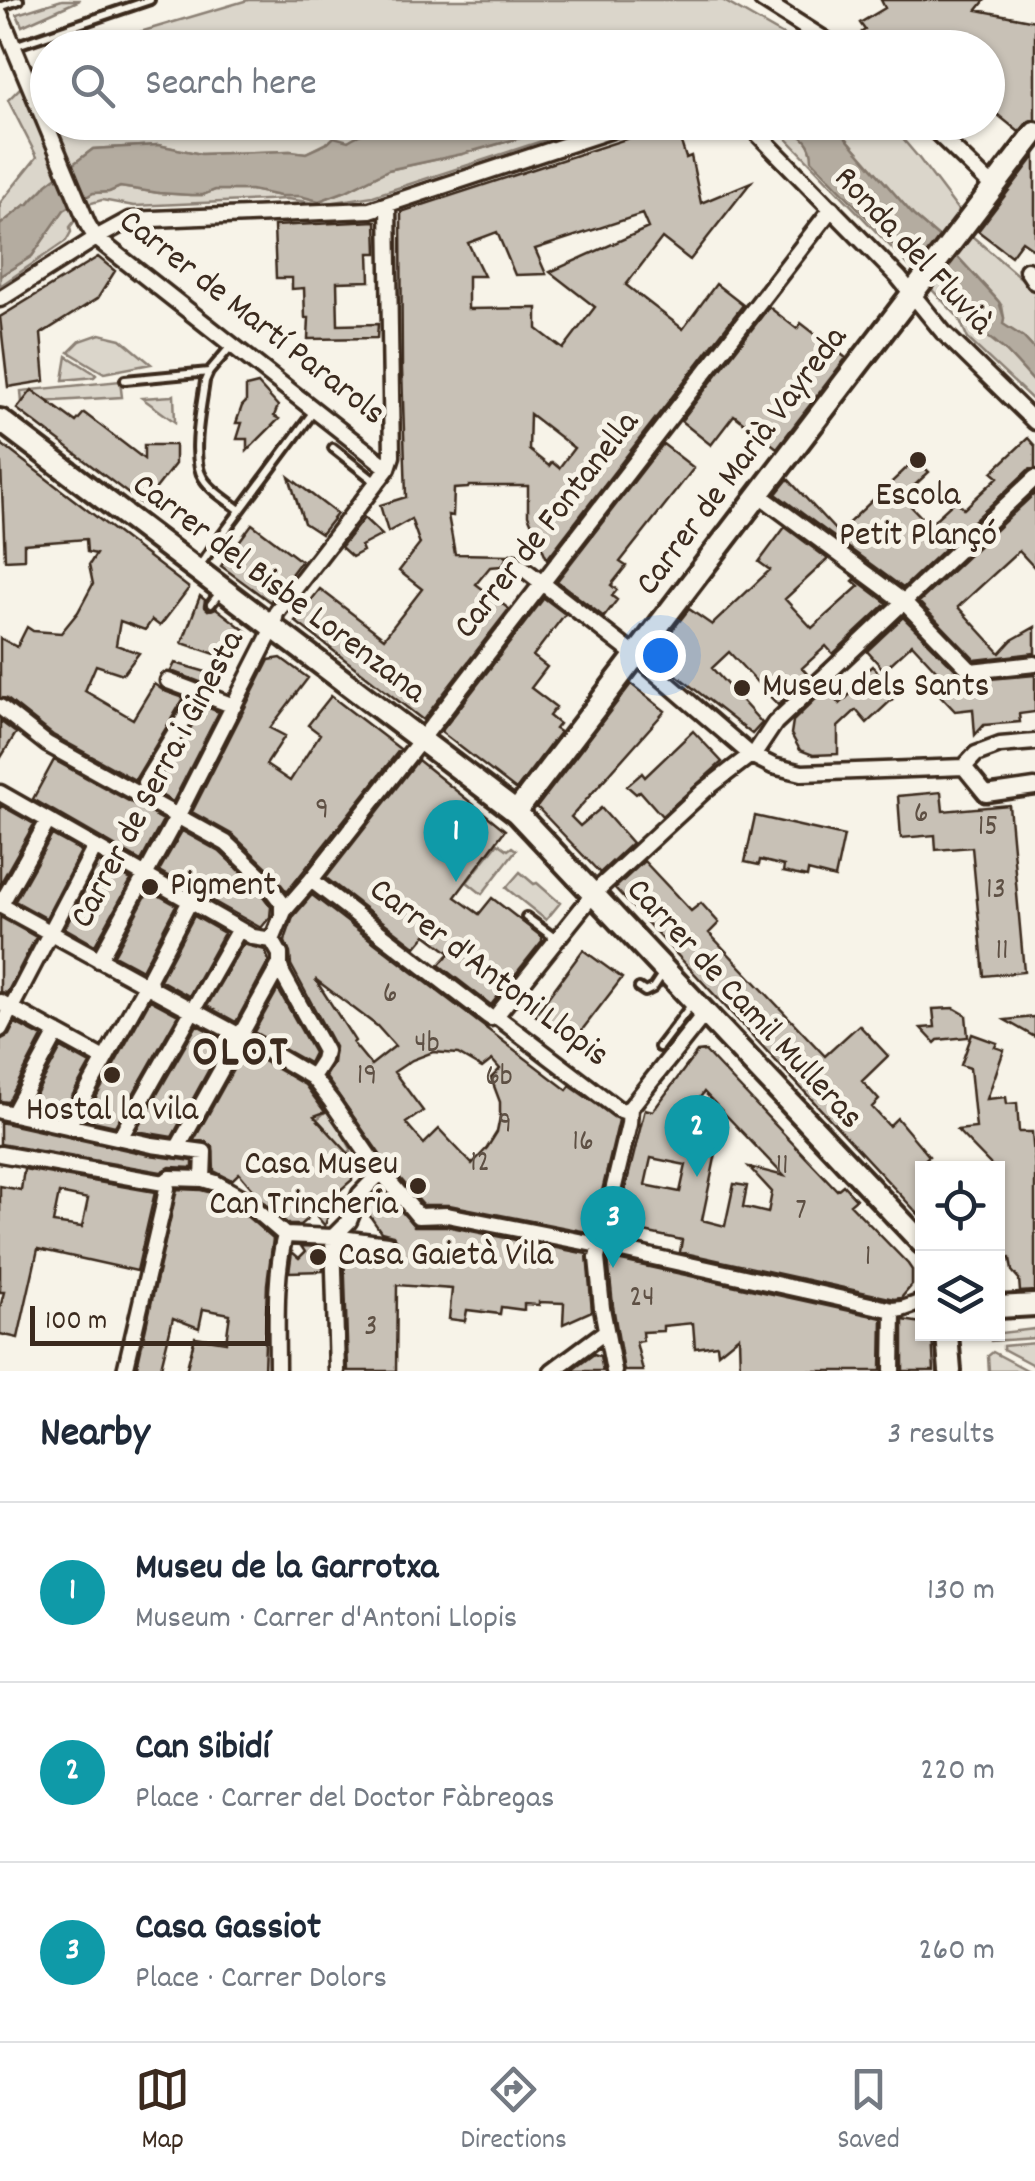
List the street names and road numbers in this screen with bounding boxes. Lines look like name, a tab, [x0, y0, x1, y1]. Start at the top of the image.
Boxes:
street label: Ronda del Fluvià	[820, 156, 1004, 348]
street label: Carrer de Martí Pararols	[107, 199, 395, 439]
street label: Carrer de Marià Vayreda	[625, 316, 862, 607]
street label: Carrer de Fontanella	[443, 401, 653, 651]
street label: Carrer del Bisbe Lorenzana	[120, 463, 436, 718]
street label: Carrer de Serra i Ginesta	[59, 621, 259, 938]
street label: Carrer d'Antoni Llopis	[357, 867, 619, 1081]
street label: Carrer de Camil Mulleras	[613, 868, 873, 1142]

